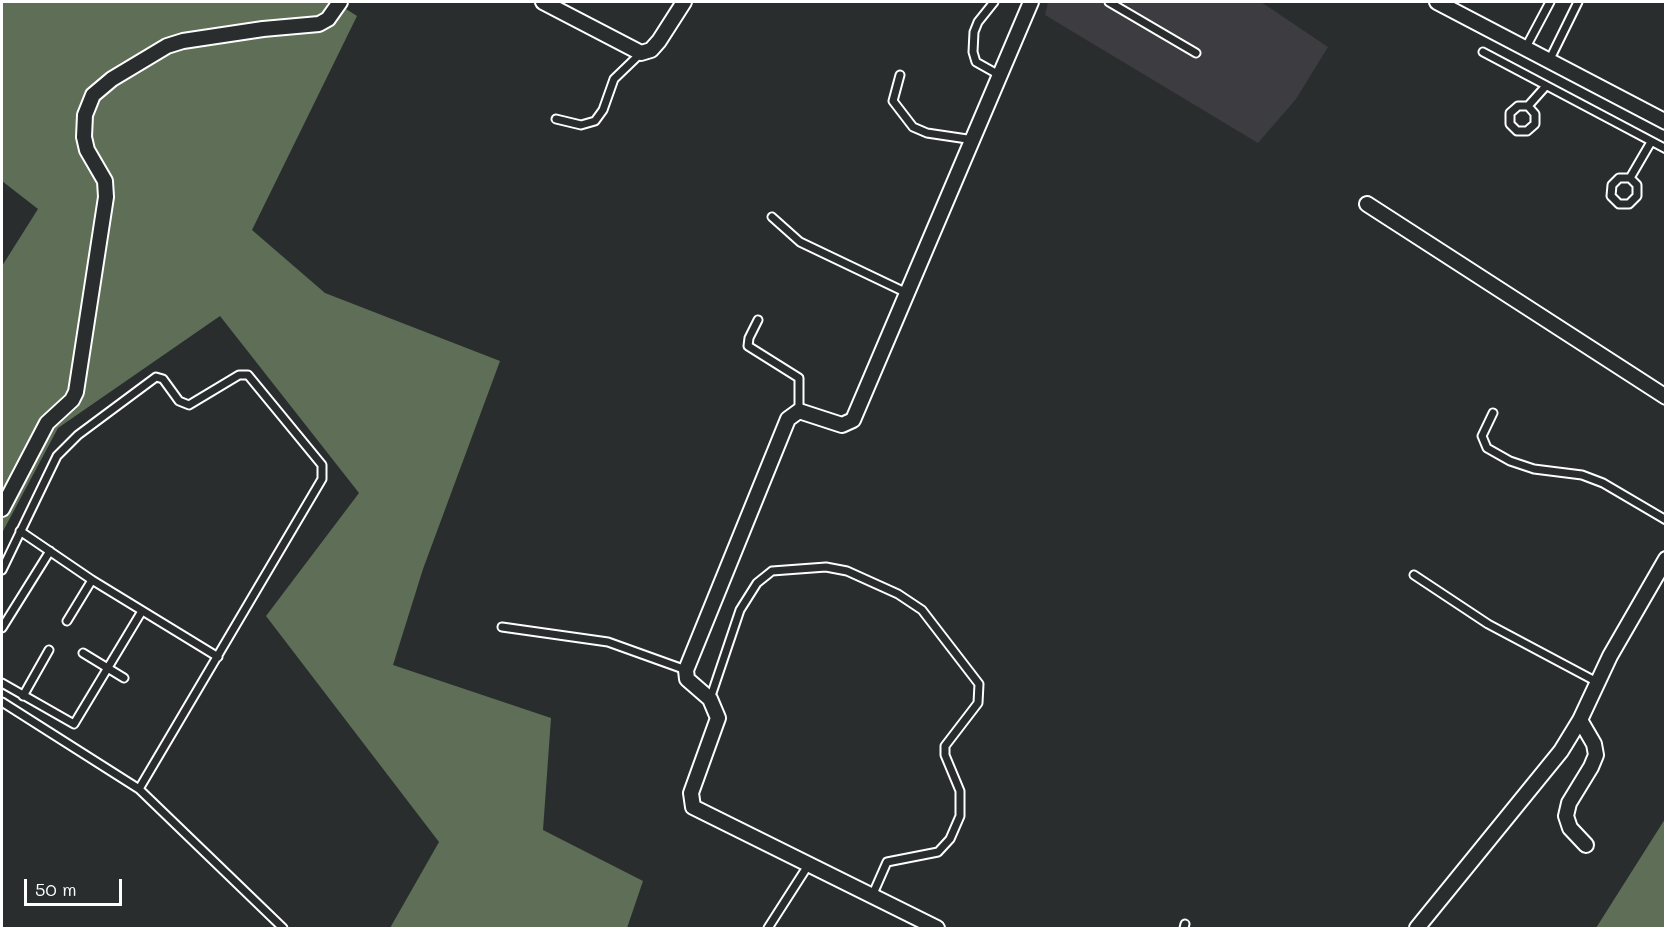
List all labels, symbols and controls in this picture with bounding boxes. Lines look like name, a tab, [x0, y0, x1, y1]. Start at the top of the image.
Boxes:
scale bar	[27, 867, 124, 905]
text: 50 m	[35, 877, 77, 901]

